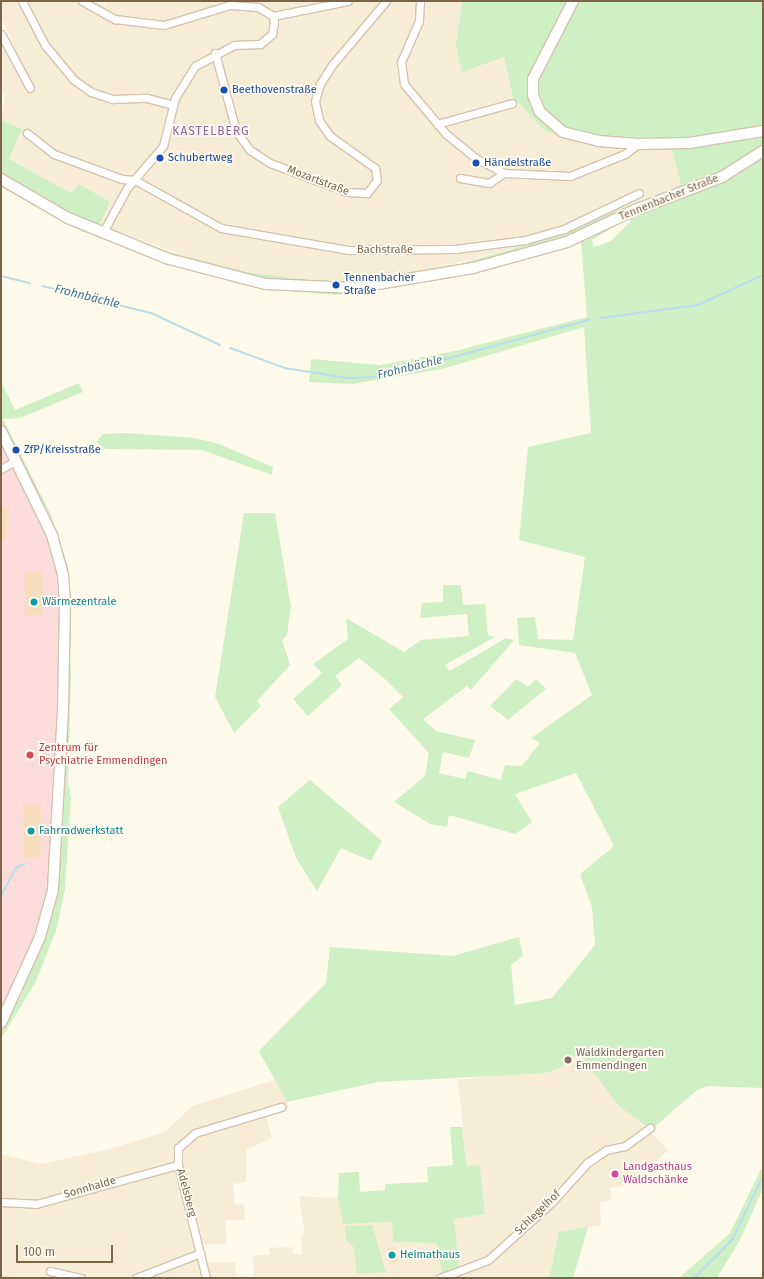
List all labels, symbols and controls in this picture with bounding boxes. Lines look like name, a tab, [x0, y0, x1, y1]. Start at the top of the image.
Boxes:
place label: Beethovenstraße	[232, 83, 317, 97]
marker: Beethovenstraße	[219, 85, 229, 95]
district label: KASTELBERG	[172, 125, 250, 139]
place label: Schubertweg	[168, 151, 232, 165]
marker: Schubertweg	[155, 153, 165, 163]
place label: Händelstraße	[484, 156, 551, 170]
marker: Händelstraße	[471, 158, 481, 168]
street label: Mozartstraße	[285, 163, 351, 199]
street label: Tennenbacher Straße	[617, 172, 721, 224]
street label: Bachstraße	[357, 243, 413, 257]
place label: Tennenbacher Straße	[344, 272, 415, 298]
marker: Tennenbacher Straße	[331, 280, 341, 290]
water label: Frohnbächle	[53, 282, 121, 312]
water label: Frohnbächle	[376, 353, 444, 383]
place label: ZfP/Kreisstraße	[24, 443, 101, 457]
marker: ZfP/Kreisstraße	[11, 445, 21, 455]
place label: Wärmezentrale	[42, 595, 116, 609]
marker: Wärmezentrale	[29, 597, 39, 607]
place label: Zentrum für Psychiatrie Emmendingen	[39, 742, 168, 768]
marker: Zentrum für Psychiatrie Emmendingen	[24, 749, 36, 761]
place label: Fahrradwerkstatt	[39, 824, 124, 838]
marker: Fahrradwerkstatt	[26, 826, 36, 836]
place label: Waldkindergarten Emmendingen	[576, 1047, 664, 1073]
marker: Waldkindergarten Emmendingen	[563, 1055, 573, 1065]
place label: Landgasthaus Waldschänke	[623, 1161, 692, 1187]
street label: Adelsberg	[173, 1167, 199, 1219]
marker: Landgasthaus Waldschänke	[610, 1169, 620, 1179]
street label: Sonnhalde	[63, 1174, 117, 1202]
street label: Schlegelhof	[512, 1188, 564, 1238]
scale bar	[18, 1237, 115, 1263]
text: 100 m	[23, 1245, 55, 1259]
place label: Heimathaus	[400, 1248, 460, 1262]
marker: Heimathaus	[387, 1250, 397, 1260]

